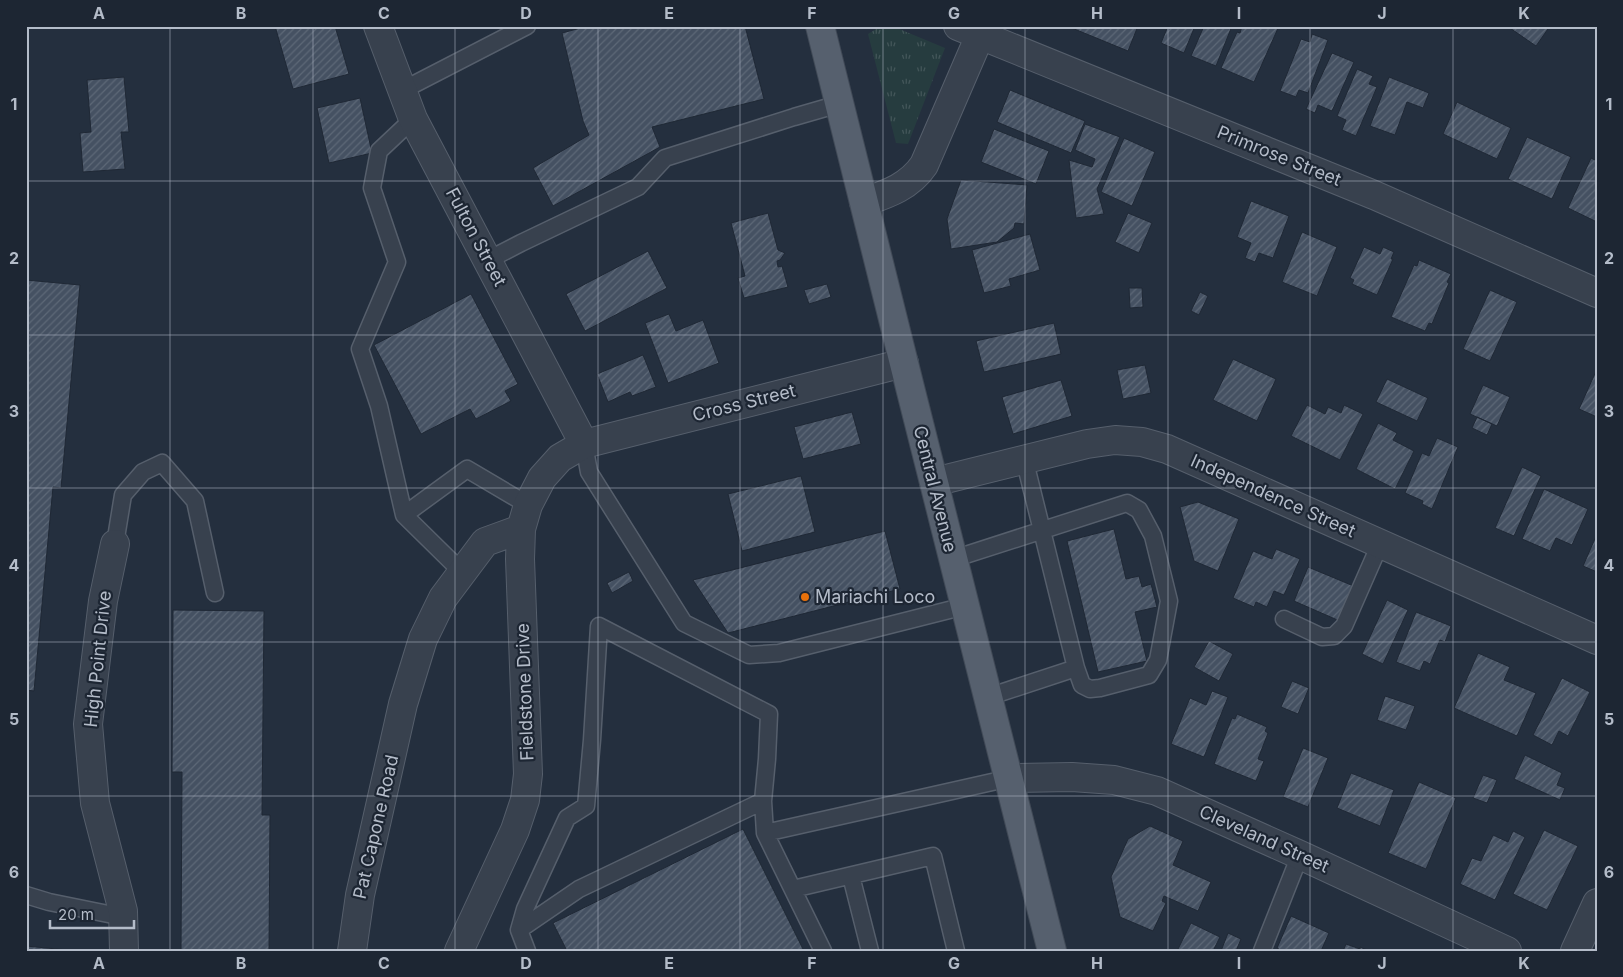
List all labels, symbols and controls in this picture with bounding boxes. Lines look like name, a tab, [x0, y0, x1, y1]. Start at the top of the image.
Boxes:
text: A	[93, 3, 105, 23]
text: B	[236, 3, 246, 23]
text: C	[378, 3, 390, 23]
text: D	[520, 3, 532, 23]
text: E	[664, 3, 674, 23]
text: F	[807, 3, 817, 23]
text: G	[948, 3, 960, 23]
text: H	[1091, 3, 1103, 23]
text: I	[1237, 3, 1241, 23]
text: J	[1377, 3, 1387, 23]
text: K	[1518, 3, 1530, 23]
text: 1	[11, 94, 17, 114]
text: 1	[1606, 94, 1612, 114]
street label: Primrose Street	[1214, 121, 1344, 190]
street label: Fulton Street	[442, 184, 511, 290]
text: 2	[9, 248, 19, 268]
text: 2	[1604, 248, 1614, 268]
street label: Cross Street	[690, 380, 798, 425]
text: 3	[9, 401, 19, 421]
text: 3	[1604, 401, 1614, 421]
street label: Central Avenue	[910, 423, 961, 554]
street label: Independence Street	[1188, 450, 1359, 541]
text: 4	[9, 555, 20, 575]
text: 4	[1604, 555, 1615, 575]
place label: Mariachi Loco	[815, 586, 935, 607]
street label: High Point Drive	[80, 590, 115, 728]
marker: Mariachi Loco	[799, 591, 811, 603]
street label: Fieldstone Drive	[512, 623, 537, 761]
text: 5	[9, 709, 19, 729]
text: 5	[1604, 709, 1614, 729]
street label: Pat Capone Road	[349, 753, 402, 901]
street label: Cleveland Street	[1196, 801, 1332, 877]
text: 6	[9, 862, 19, 882]
text: 6	[1604, 862, 1614, 882]
scale bar	[50, 897, 134, 929]
text: 20 m	[58, 905, 94, 924]
text: A	[93, 953, 105, 973]
text: B	[236, 953, 246, 973]
text: C	[378, 953, 390, 973]
text: D	[520, 953, 532, 973]
text: E	[664, 953, 674, 973]
text: F	[807, 953, 817, 973]
text: G	[948, 953, 960, 973]
text: H	[1091, 953, 1103, 973]
text: I	[1237, 953, 1241, 973]
text: J	[1377, 953, 1387, 973]
text: K	[1518, 953, 1530, 973]

